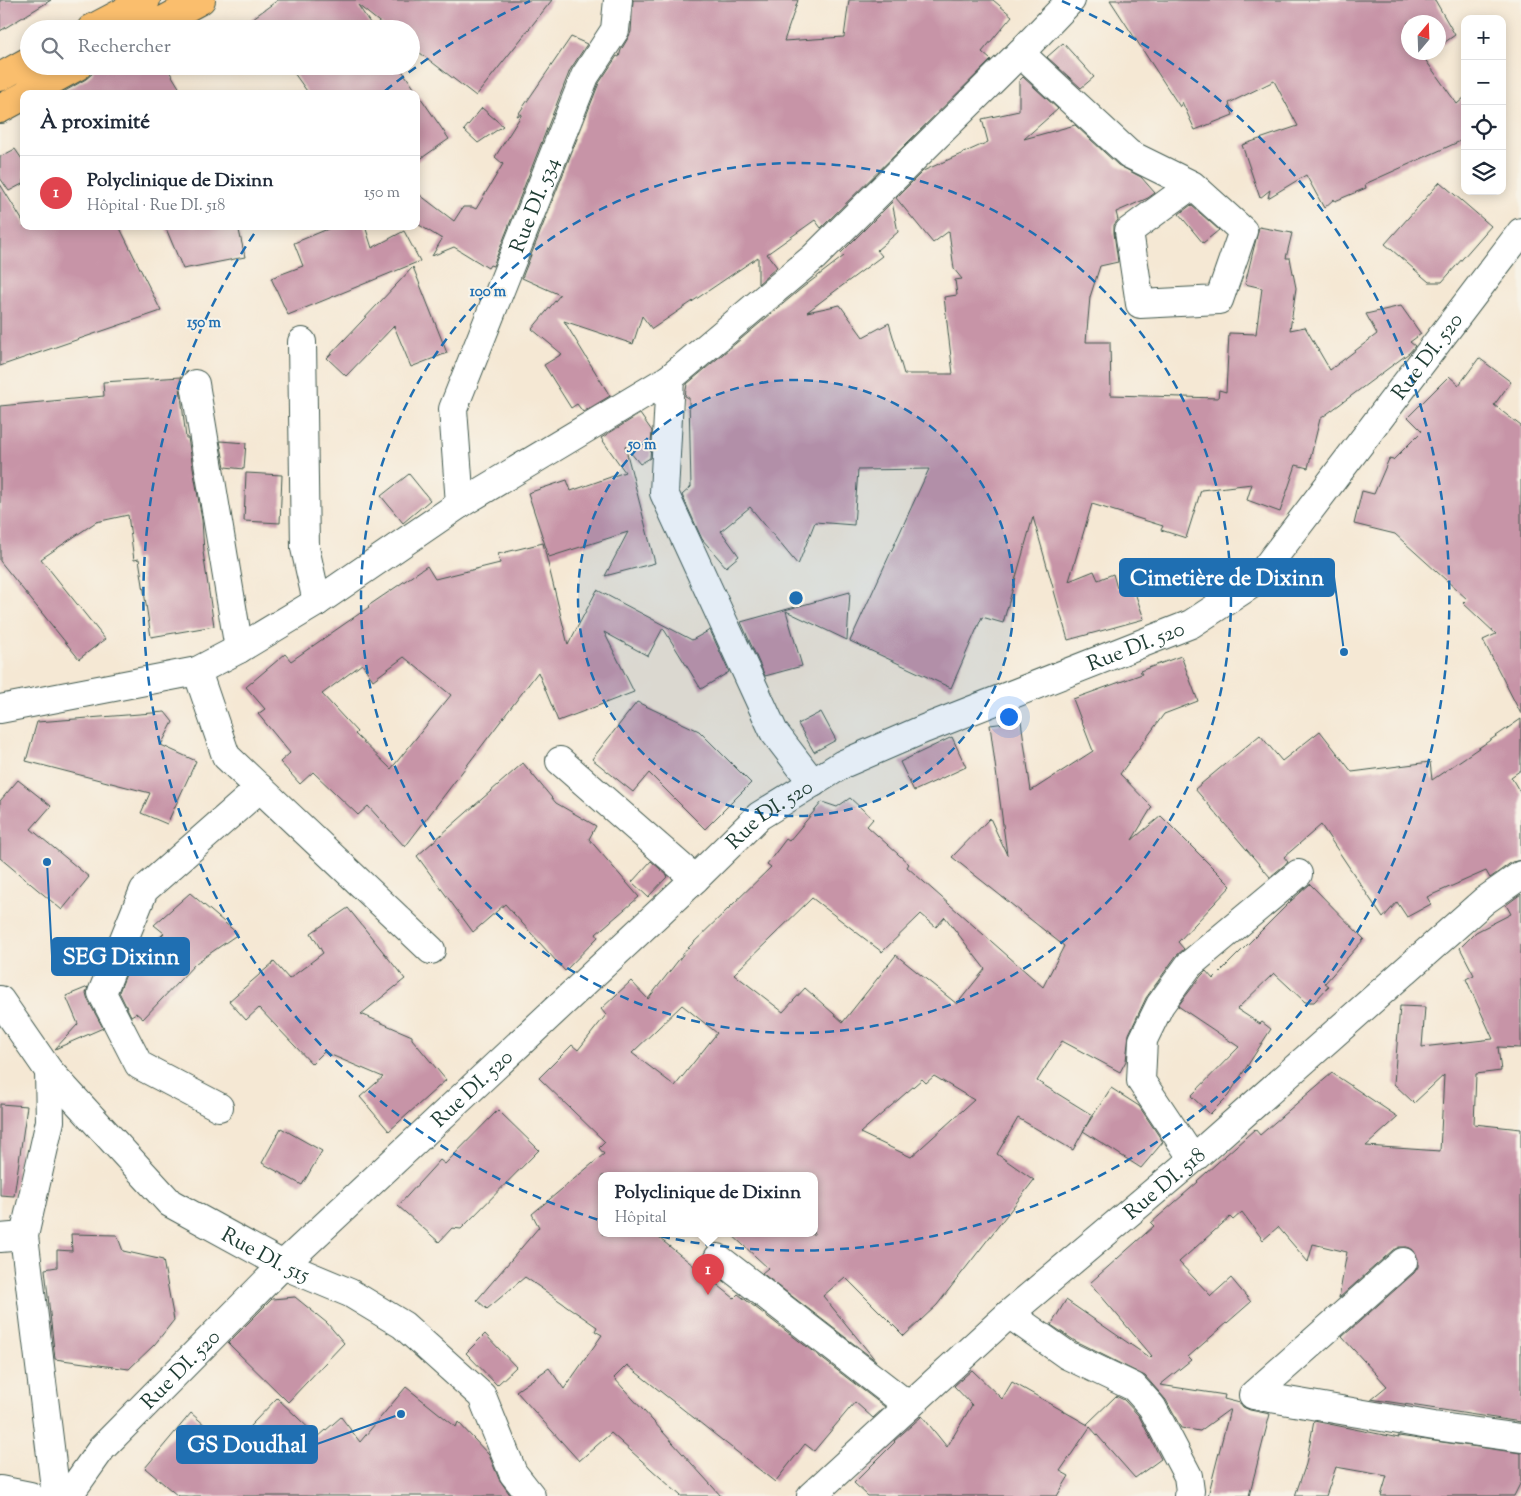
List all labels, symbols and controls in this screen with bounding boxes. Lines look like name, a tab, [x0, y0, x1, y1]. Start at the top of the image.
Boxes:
north arrow	[1401, 15, 1446, 60]
map controls	[1461, 15, 1506, 195]
button: +	[1461, 15, 1506, 60]
search box	[20, 20, 420, 75]
icon: search	[38, 34, 66, 62]
text: Rechercher	[78, 34, 171, 61]
button: −	[1461, 60, 1506, 105]
button: locate	[1461, 105, 1506, 150]
text: À proximité	[40, 108, 150, 138]
button: layers	[1461, 150, 1506, 195]
street label: Rue DI. 534	[503, 153, 568, 258]
text: Polyclinique de Dixinn	[87, 168, 274, 195]
text: 1	[53, 182, 59, 205]
text: 150 m	[364, 182, 400, 205]
text: Hôpital · Rue DI. 518	[87, 195, 225, 218]
text: 100 m	[470, 282, 507, 303]
street label: Rue DI. 520	[1385, 307, 1471, 407]
text: 150 m	[187, 313, 221, 334]
text: 50 m	[627, 435, 657, 456]
callout: Cimetière de Dixinn	[1120, 559, 1334, 596]
text: Cimetière de Dixinn	[1130, 564, 1324, 596]
centre of rings	[787, 589, 805, 607]
street label: Rue DI. 520	[1083, 615, 1189, 680]
your location	[996, 704, 1022, 730]
street label: Rue DI. 520	[720, 773, 819, 857]
callout: SEG Dixinn	[52, 938, 189, 975]
text: SEG Dixinn	[62, 943, 180, 975]
street label: Rue DI. 520	[426, 1044, 521, 1135]
street label: Rue DI. 518	[1118, 1141, 1213, 1228]
popup	[598, 1172, 818, 1237]
text: Polyclinique de Dixinn	[615, 1180, 801, 1207]
text: Hôpital	[615, 1207, 667, 1230]
street label: Rue DI. 515	[215, 1221, 314, 1291]
pin: 1	[692, 1254, 724, 1295]
street label: Rue DI. 520	[135, 1323, 228, 1417]
callout: GS Doudhal	[177, 1426, 317, 1463]
text: GS Doudhal	[187, 1431, 308, 1463]

